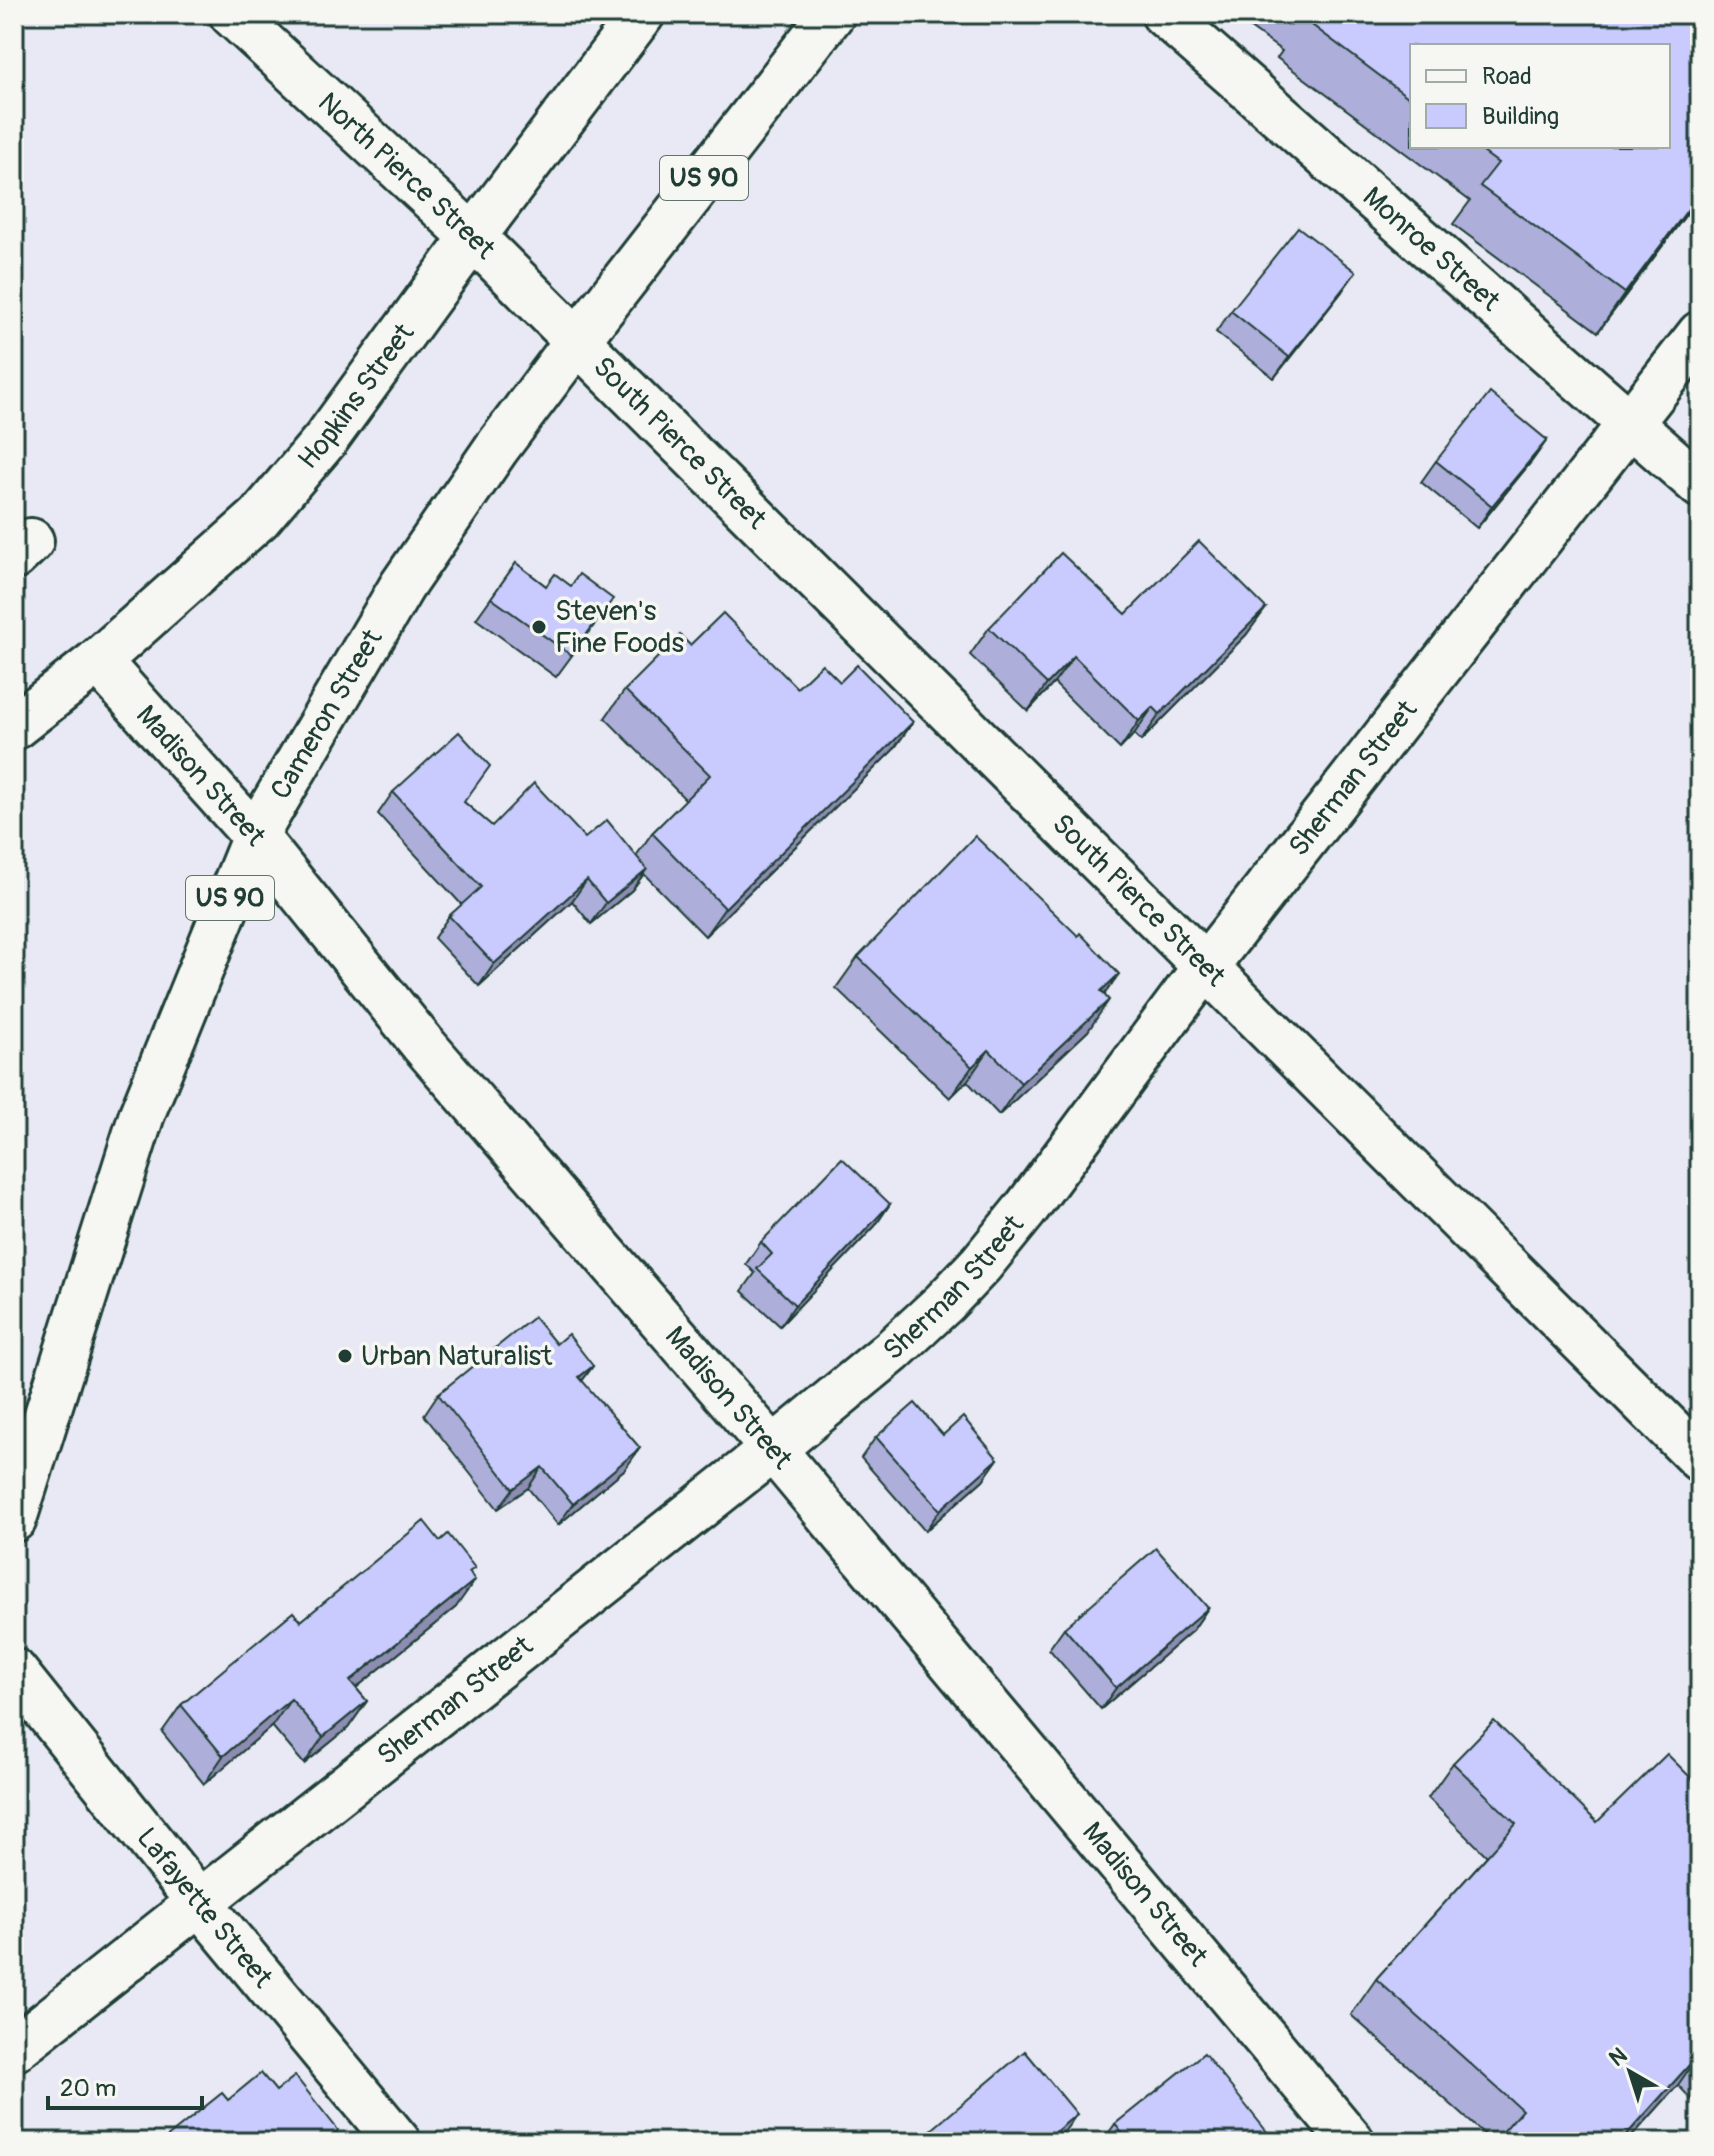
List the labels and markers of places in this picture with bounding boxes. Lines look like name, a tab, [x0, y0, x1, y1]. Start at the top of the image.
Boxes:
place label: Steven's Fine Foods	[555, 594, 685, 661]
marker: Steven's Fine Foods	[530, 618, 548, 636]
place label: Urban Naturalist	[361, 1339, 553, 1374]
marker: Urban Naturalist	[336, 1347, 354, 1365]

